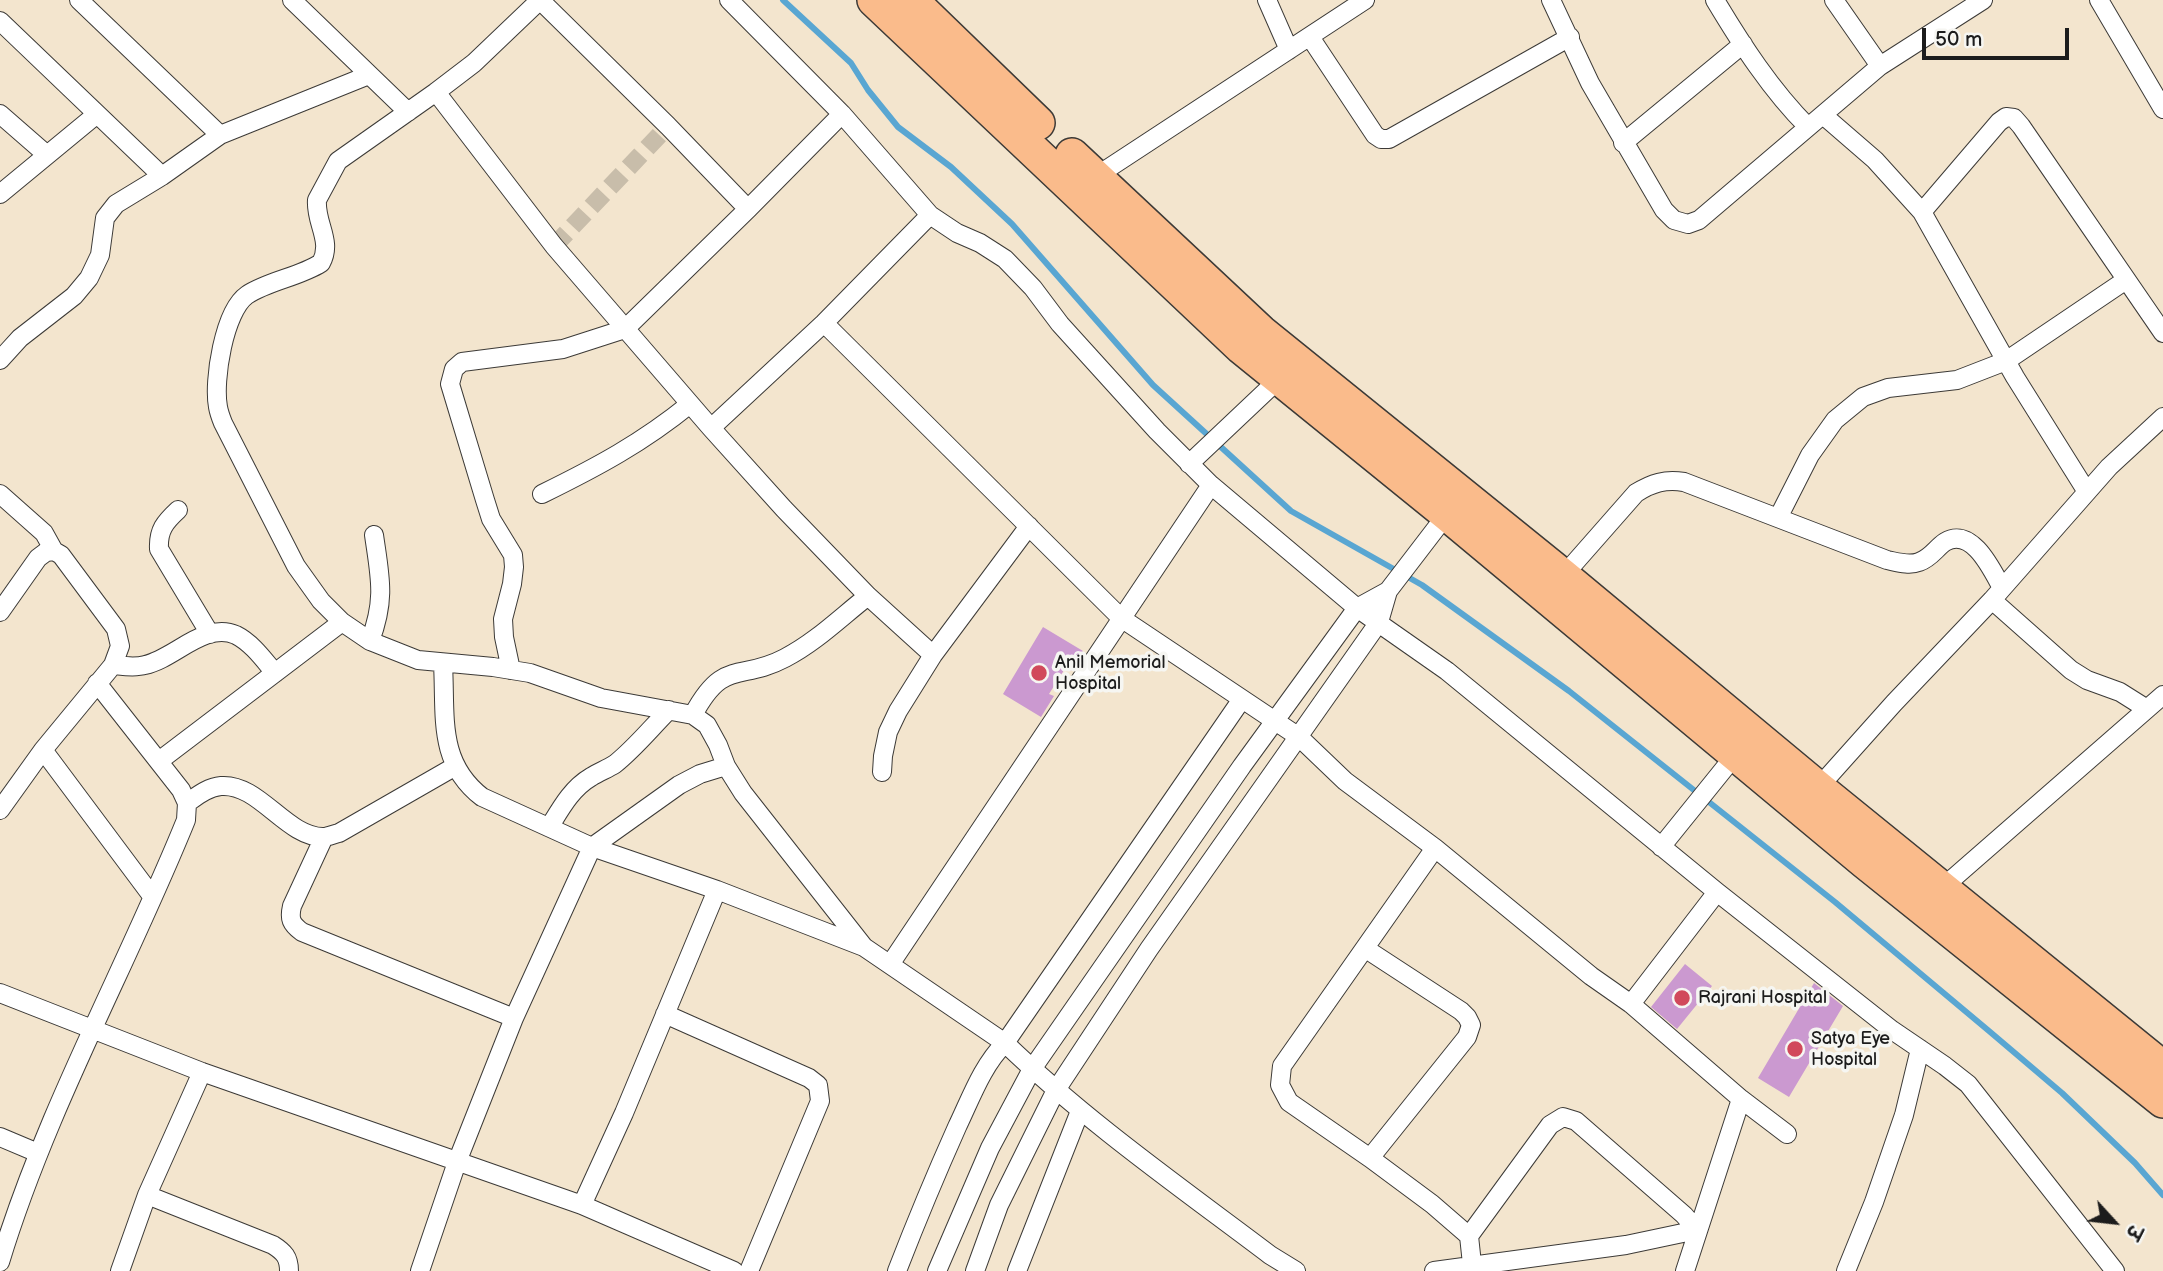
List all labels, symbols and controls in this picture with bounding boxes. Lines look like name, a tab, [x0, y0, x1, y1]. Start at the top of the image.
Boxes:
scale bar	[1925, 14, 2072, 58]
text: 50 m	[1935, 27, 1982, 52]
place label: Anil Memorial Hospital	[1055, 652, 1165, 694]
marker: Anil Memorial Hospital	[1029, 663, 1049, 683]
place label: Rajrani Hospital	[1698, 987, 1827, 1009]
marker: Rajrani Hospital	[1672, 988, 1692, 1008]
place label: Satya Eye Hospital	[1811, 1028, 1890, 1070]
marker: Satya Eye Hospital	[1785, 1039, 1805, 1059]
north arrow	[2079, 1187, 2149, 1257]
text: उ	[2120, 1221, 2146, 1243]

